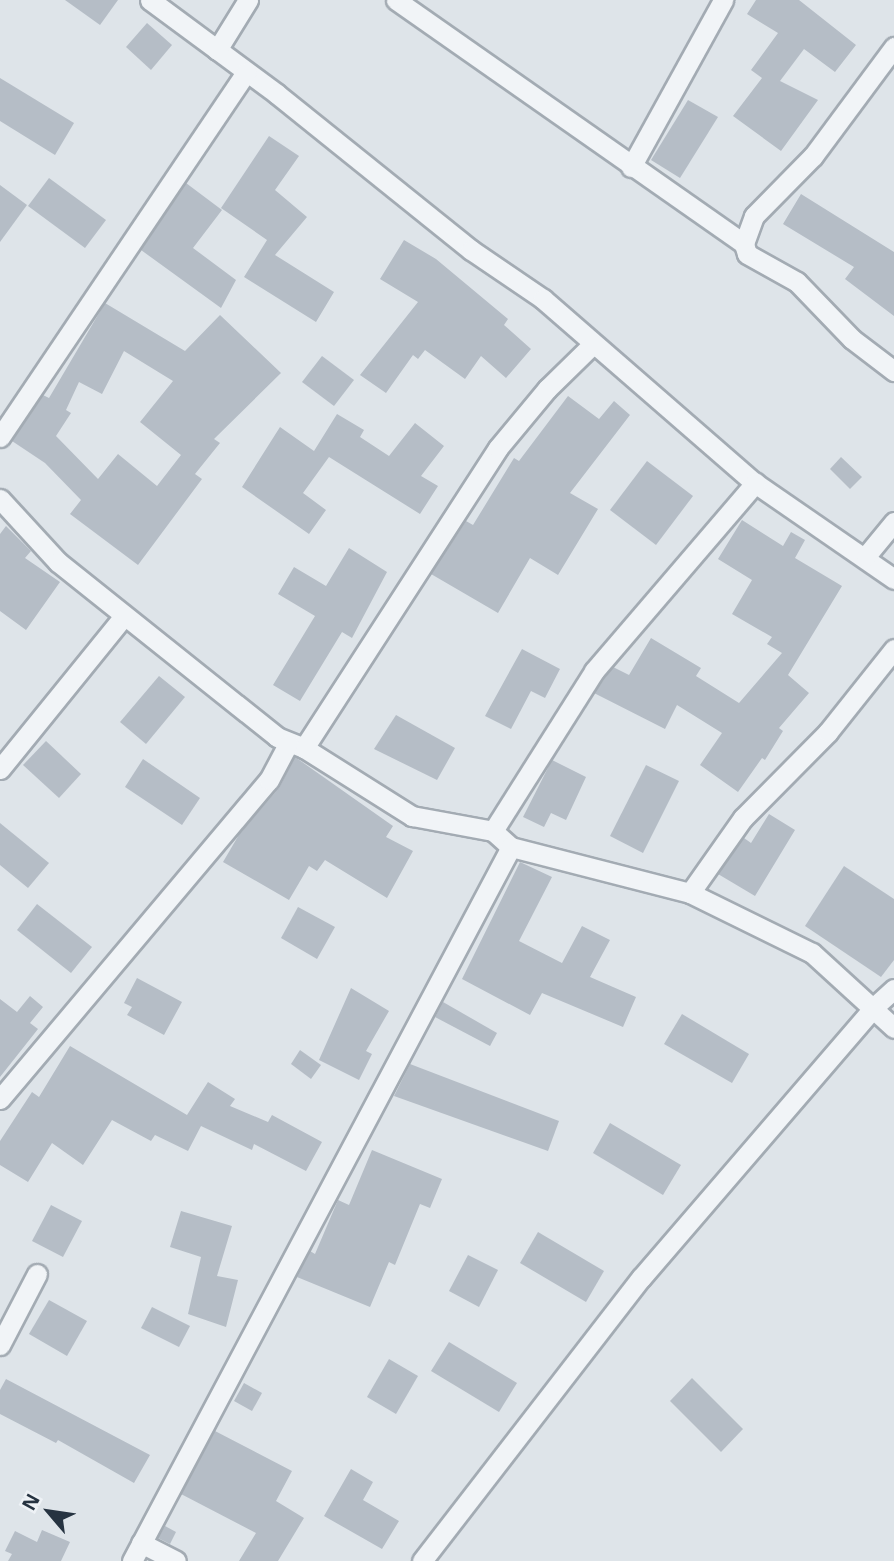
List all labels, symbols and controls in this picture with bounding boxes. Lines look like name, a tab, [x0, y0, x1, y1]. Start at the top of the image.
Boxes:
north arrow	[14, 1477, 84, 1547]
text: N	[16, 1489, 46, 1515]

